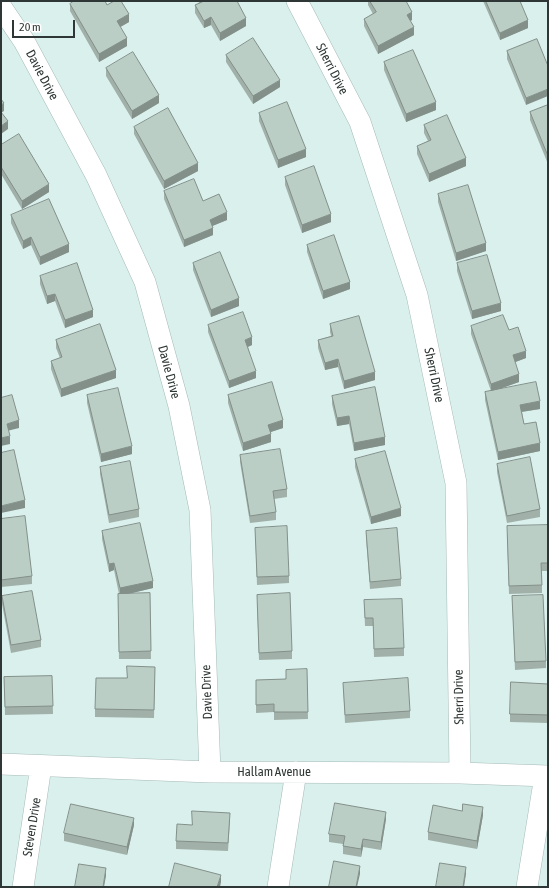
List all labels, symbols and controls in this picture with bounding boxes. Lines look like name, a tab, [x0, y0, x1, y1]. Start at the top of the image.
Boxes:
scale bar	[14, 12, 77, 38]
text: 20 m	[19, 20, 41, 34]
street label: Sherri Drive	[312, 41, 352, 97]
street label: Davie Drive	[22, 47, 62, 103]
street label: Davie Drive	[154, 344, 184, 400]
street label: Sherri Drive	[421, 346, 447, 404]
street label: Davie Drive	[198, 664, 216, 720]
street label: Sherri Drive	[451, 669, 467, 725]
street label: Hallam Avenue	[237, 764, 311, 780]
street label: Steven Drive	[20, 796, 44, 858]

